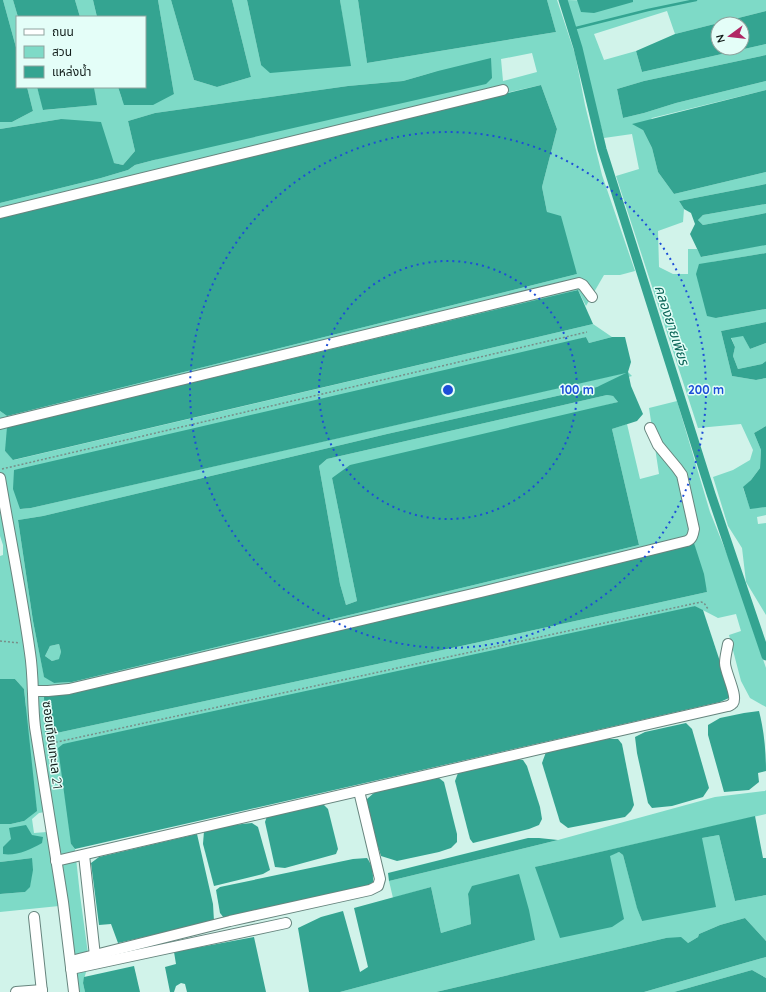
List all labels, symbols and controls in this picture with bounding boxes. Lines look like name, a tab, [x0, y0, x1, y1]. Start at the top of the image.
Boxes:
legend	[16, 16, 146, 88]
north arrow	[710, 16, 750, 56]
text: ถนน	[52, 24, 74, 39]
text: N	[713, 33, 728, 44]
text: สวน	[52, 44, 72, 59]
text: แหล่งน้ำ	[52, 63, 91, 79]
water label: คลองยายเพียร	[651, 283, 694, 368]
text: 100 m	[560, 382, 594, 397]
text: 200 m	[688, 382, 724, 397]
centre of rings	[441, 383, 455, 397]
street label: ซอยเทียนทะเล 21	[40, 700, 66, 790]

